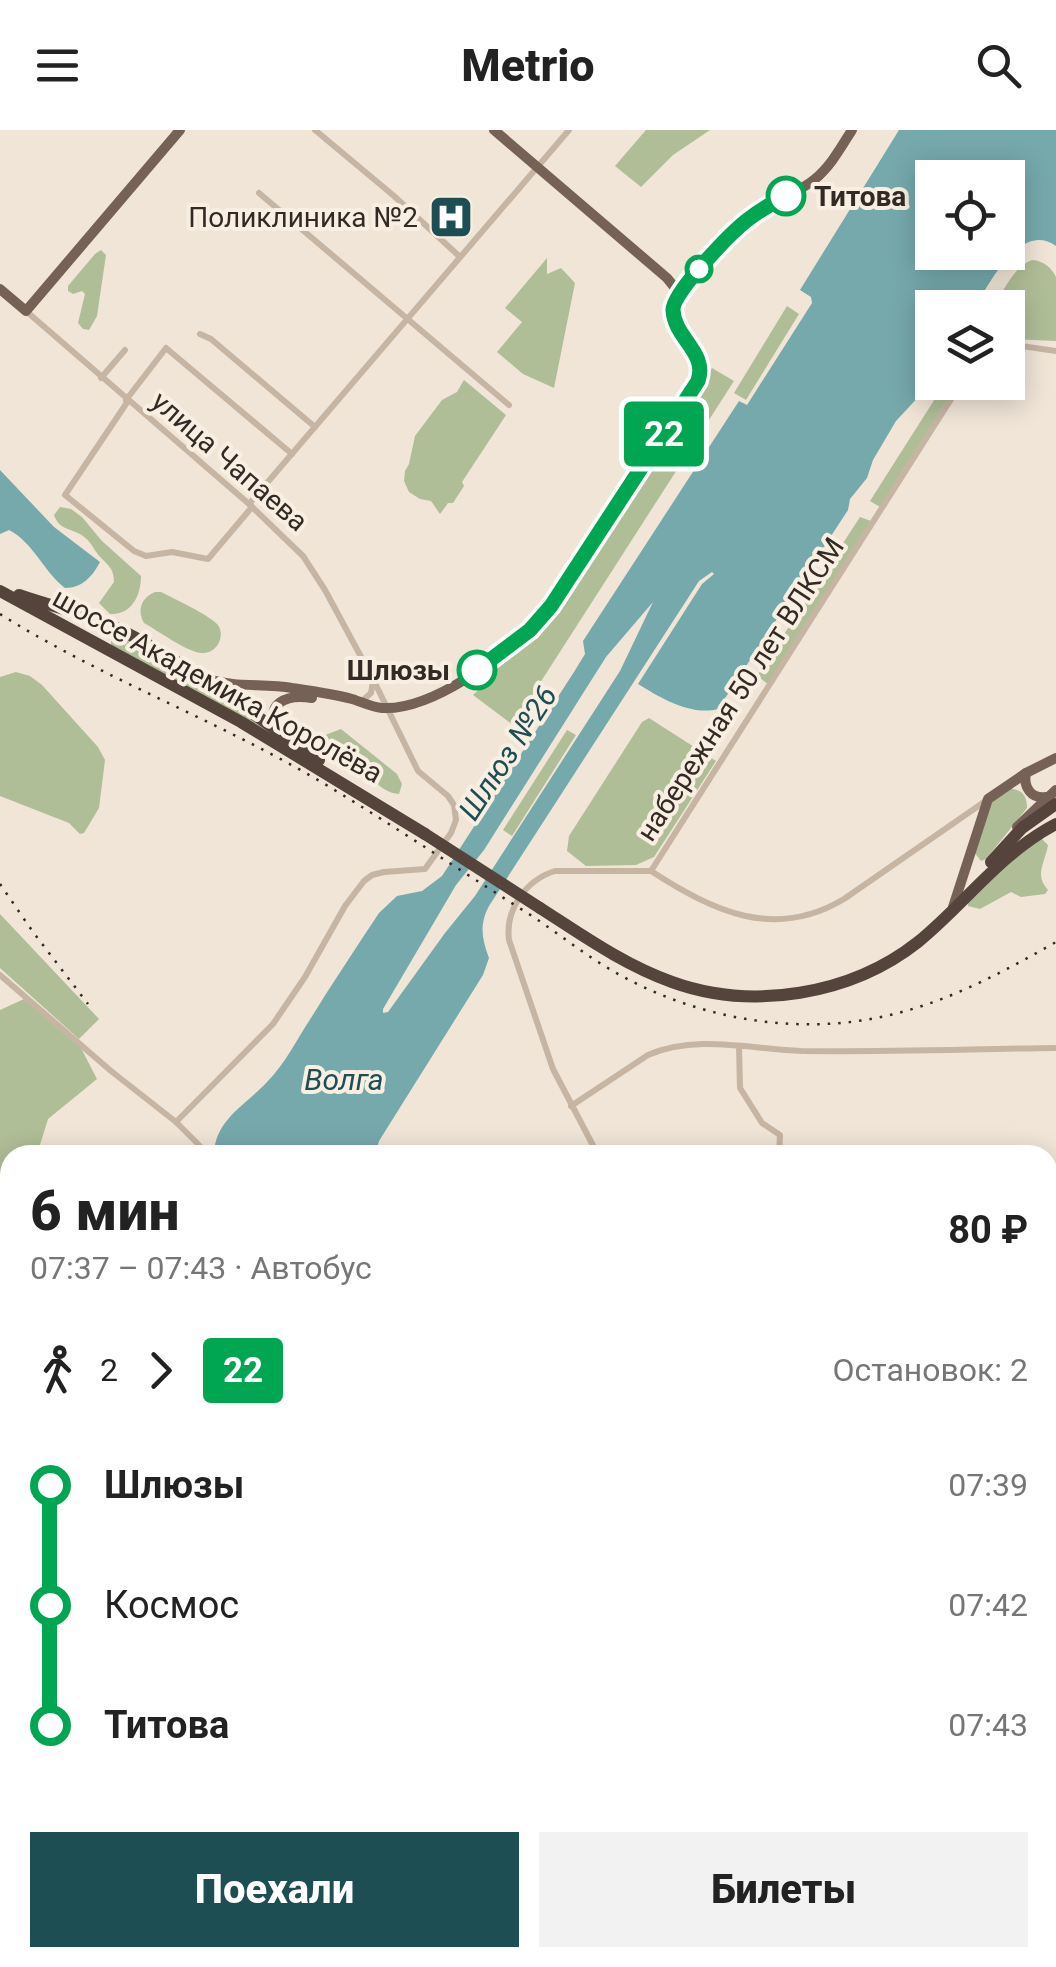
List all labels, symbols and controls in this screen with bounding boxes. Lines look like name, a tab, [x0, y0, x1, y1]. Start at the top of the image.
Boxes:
icon: menu	[30, 38, 85, 93]
icon: search	[971, 38, 1026, 93]
text: Metrio	[461, 39, 595, 92]
map controls	[915, 160, 1025, 400]
button: locate	[915, 160, 1025, 270]
marker: Титова	[767, 177, 805, 215]
place label: Титова	[814, 180, 906, 213]
hospital icon: Поликлиника №2	[428, 194, 474, 240]
place label: Поликлиника №2	[188, 201, 418, 234]
unlabelled marker	[686, 256, 712, 282]
button: layers	[915, 290, 1025, 400]
street label: улица Чапаева	[145, 385, 314, 538]
line badge: 22	[619, 402, 709, 466]
text: 22	[644, 414, 684, 455]
street label: набережная 50 лет ВЛКСМ	[630, 532, 851, 847]
street label: шоссе Академика Королёва	[47, 581, 388, 790]
marker: Шлюзы	[458, 651, 496, 689]
place label: Шлюзы	[347, 654, 450, 687]
water label: Шлюз №26	[451, 679, 564, 826]
water label: Волга	[304, 1062, 384, 1097]
text: 6 мин	[30, 1179, 179, 1243]
text: 80 ₽	[948, 1208, 1028, 1252]
text: 07:37 – 07:43 · Автобус	[30, 1249, 372, 1287]
icon: walk	[30, 1343, 85, 1398]
icon: forward	[133, 1343, 188, 1398]
text: 22	[223, 1350, 263, 1391]
text: 2	[100, 1351, 118, 1389]
text: Остановок: 2	[832, 1351, 1028, 1389]
text: Шлюзы	[104, 1463, 244, 1507]
text: 07:39	[948, 1466, 1028, 1504]
text: Космос	[104, 1583, 239, 1627]
text: 07:42	[948, 1586, 1028, 1624]
text: Титова	[104, 1703, 229, 1747]
text: 07:43	[948, 1706, 1028, 1744]
button: Поехали	[30, 1832, 519, 1947]
button: Билеты	[539, 1832, 1028, 1947]

